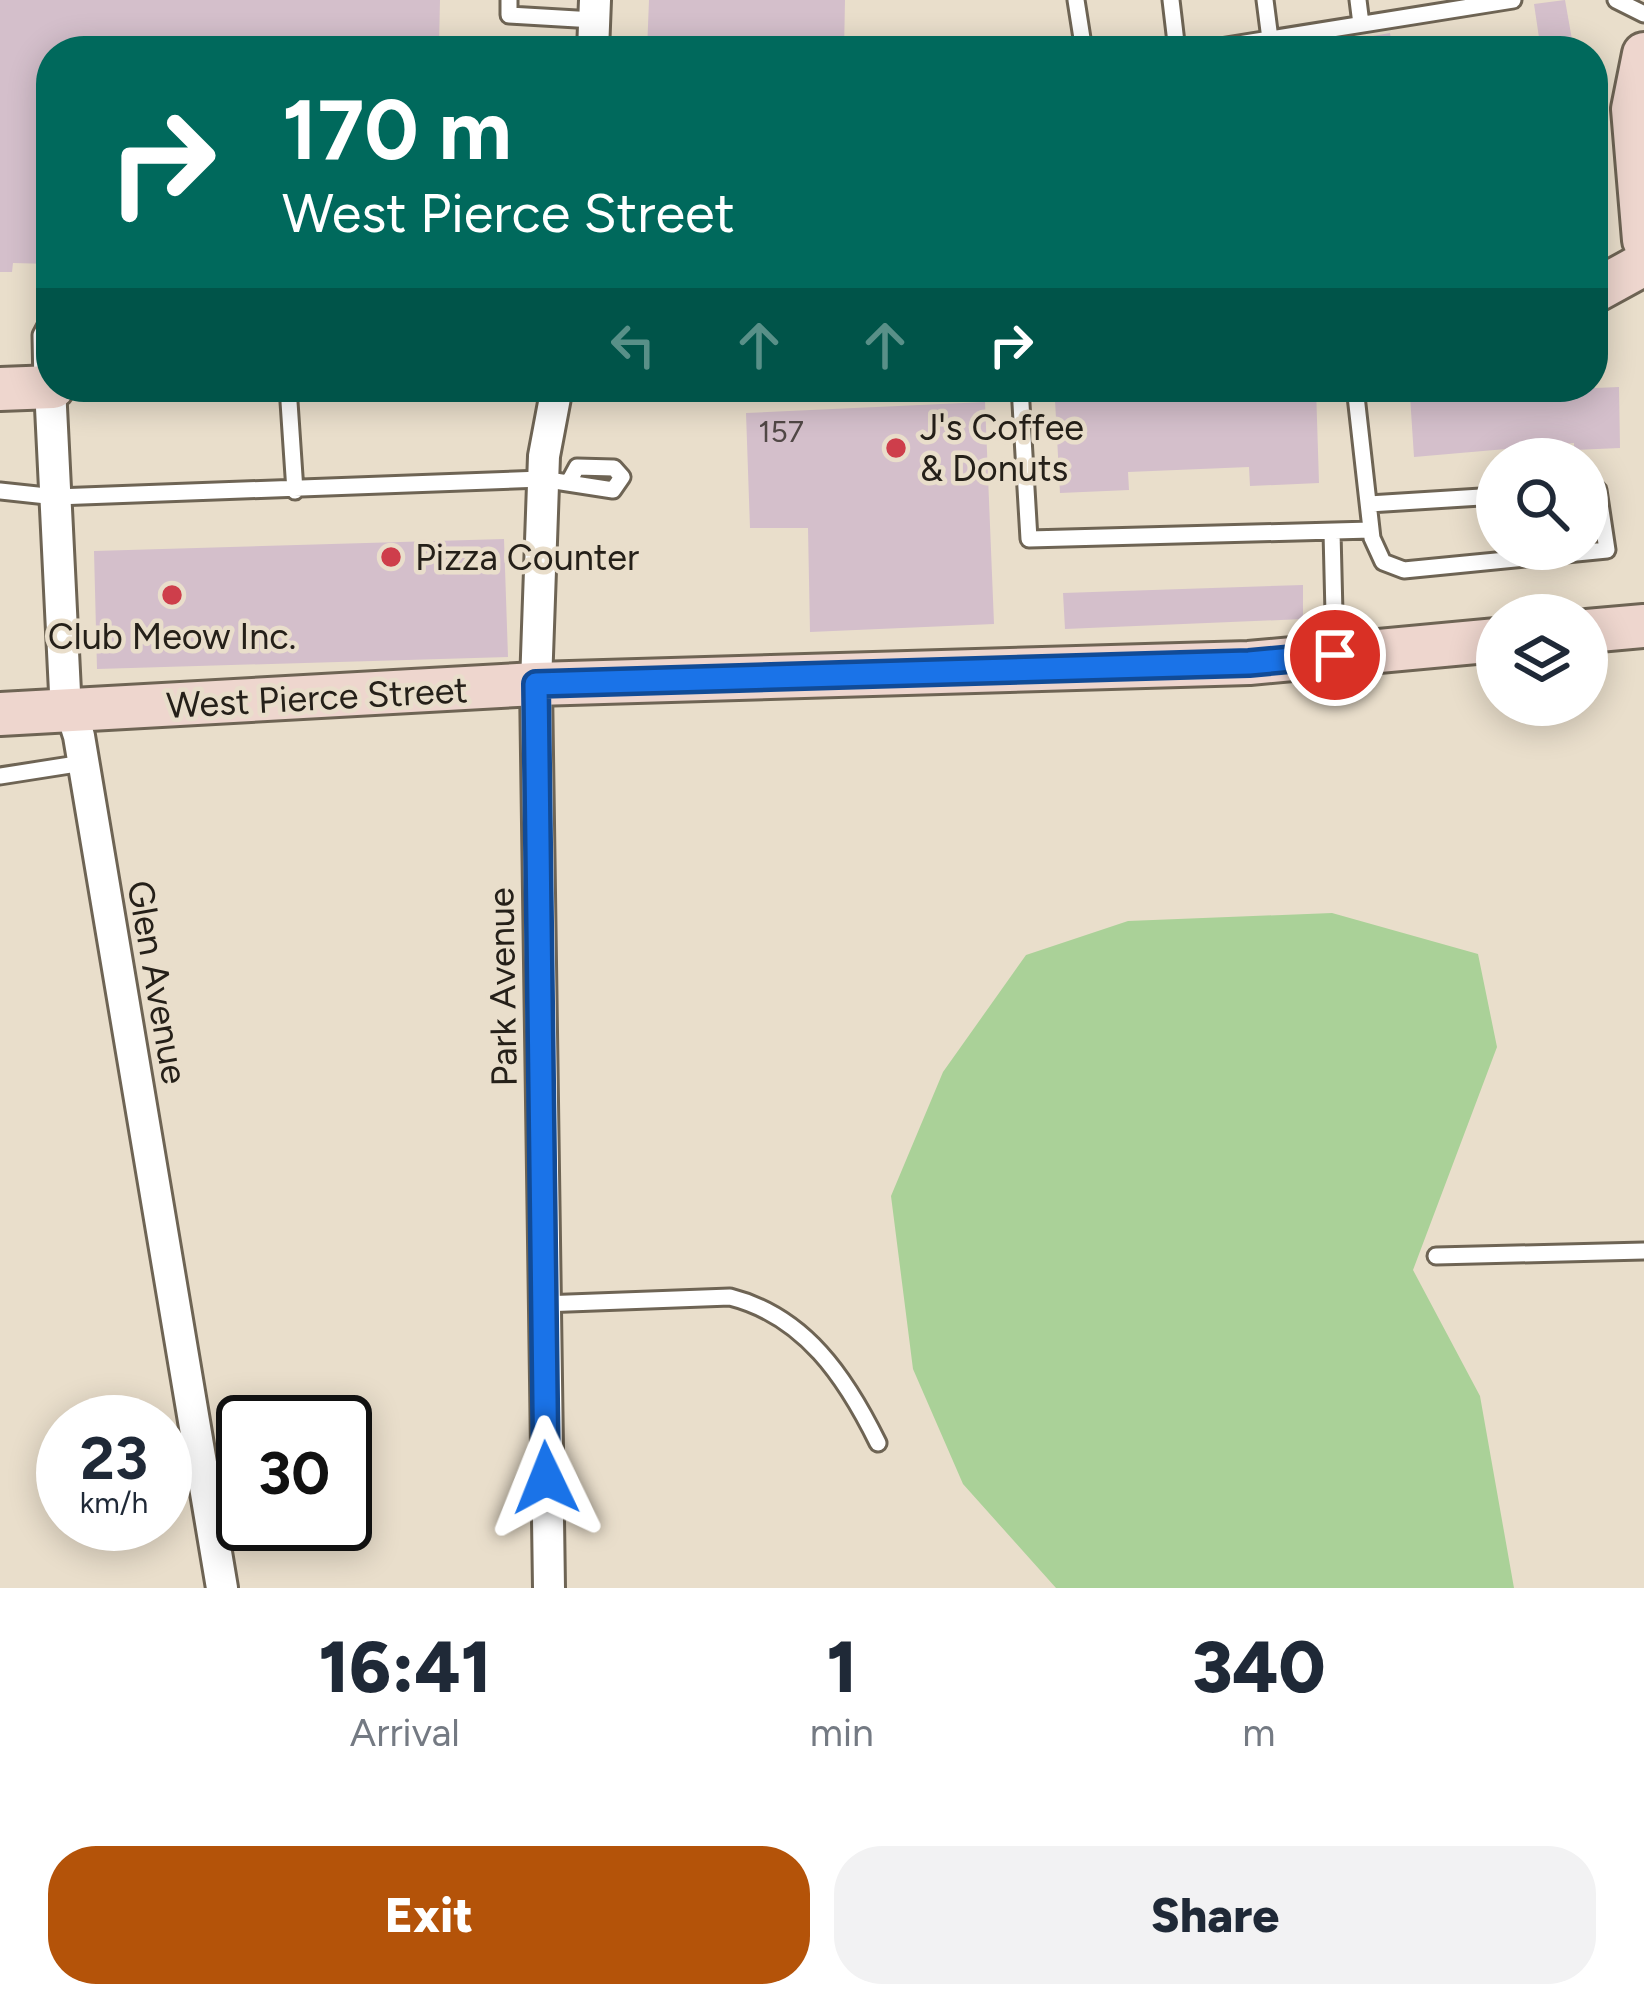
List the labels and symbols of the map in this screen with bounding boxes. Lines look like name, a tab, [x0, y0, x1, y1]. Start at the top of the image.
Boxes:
place label: J's Coffee & Donuts	[920, 406, 1084, 490]
house number: 157	[758, 413, 804, 450]
marker: J's Coffee & Donuts	[883, 435, 909, 461]
place label: Pizza Counter	[415, 536, 639, 579]
marker: Pizza Counter	[378, 544, 404, 570]
marker: Club Meow Inc.	[159, 582, 185, 608]
pin	[1284, 604, 1386, 706]
place label: Club Meow Inc.	[48, 615, 296, 658]
street label: West Pierce Street	[165, 668, 469, 727]
street label: Glen Avenue	[118, 877, 197, 1087]
street label: Park Avenue	[479, 887, 526, 1087]
speed limit sign: 30	[216, 1395, 372, 1551]
position arrow	[483, 1415, 609, 1541]

